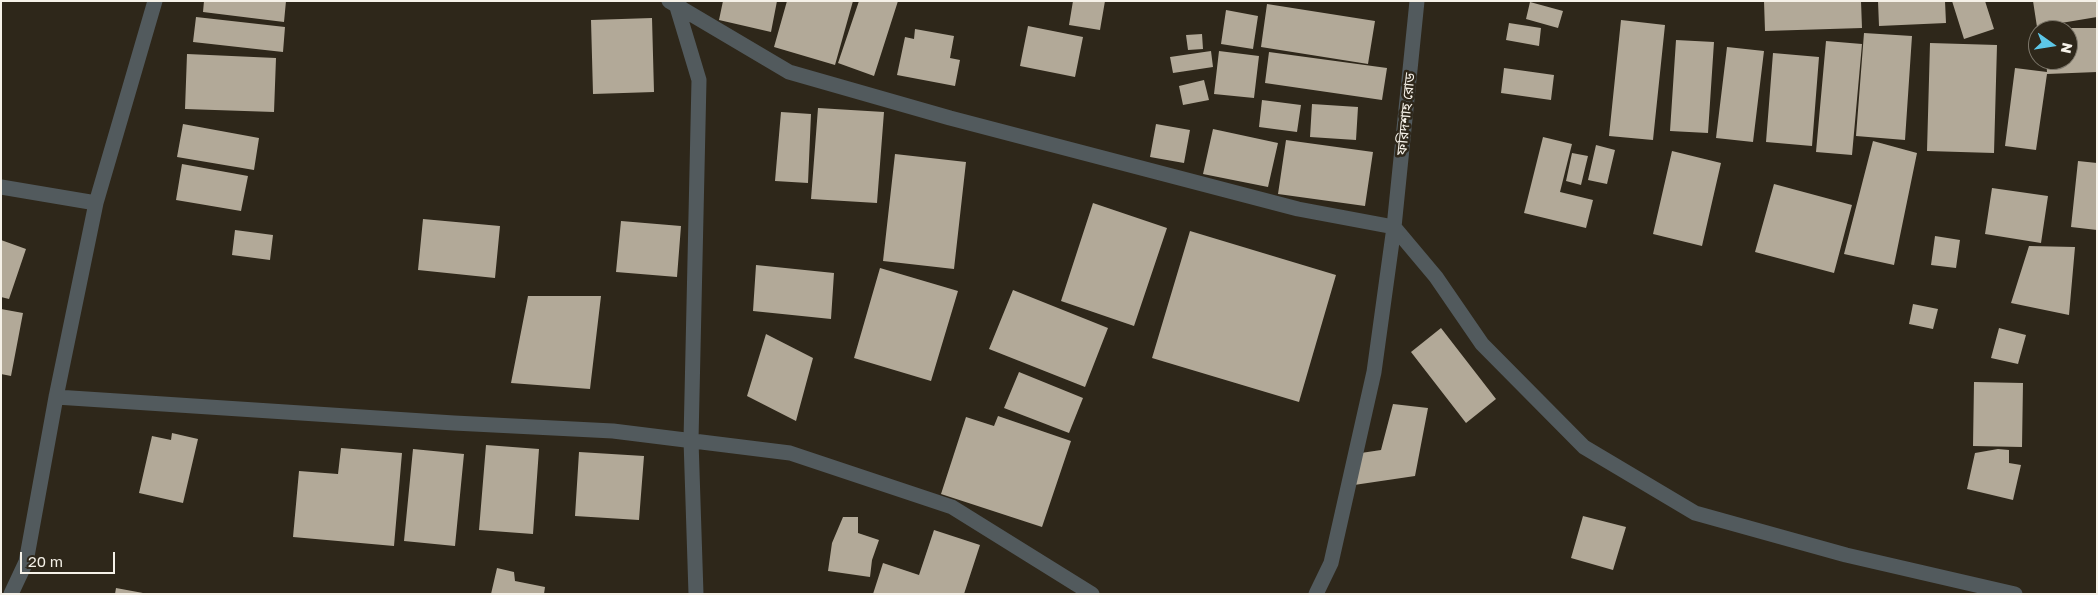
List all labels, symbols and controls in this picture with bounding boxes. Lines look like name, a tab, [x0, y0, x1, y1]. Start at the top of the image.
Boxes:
north arrow	[2028, 20, 2078, 70]
text: N	[2058, 41, 2077, 55]
street label: ফরিদশাহ রোড	[1393, 72, 1419, 156]
scale bar	[22, 542, 118, 574]
text: 20 m	[28, 552, 63, 570]

